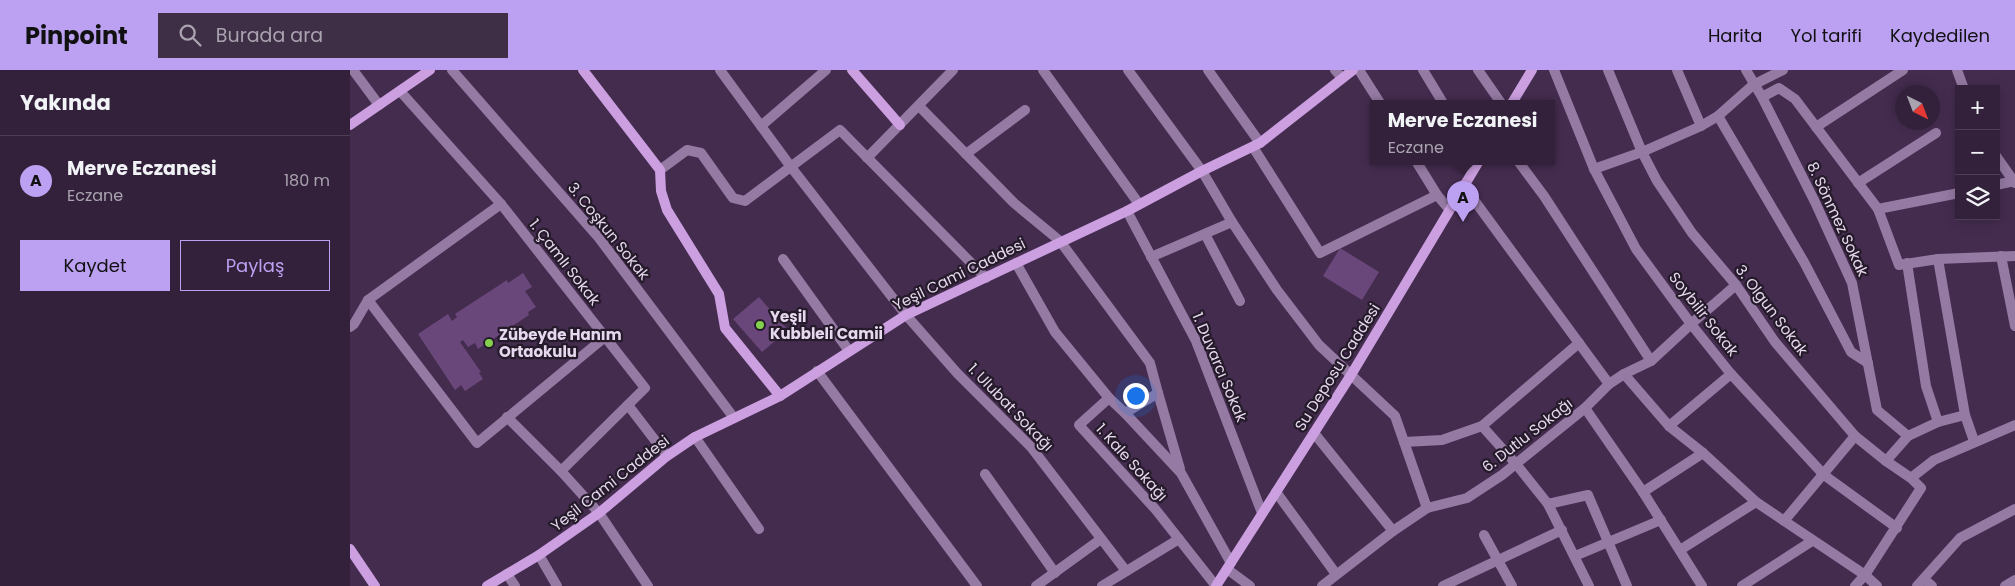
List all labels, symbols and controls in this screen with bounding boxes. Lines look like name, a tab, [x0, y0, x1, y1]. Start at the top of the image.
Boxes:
search box	[158, 13, 508, 58]
text: Pinpoint	[25, 19, 128, 52]
icon: search	[176, 21, 204, 49]
text: Burada ara	[216, 22, 323, 49]
text: Harita	[1708, 23, 1762, 48]
text: Yol tarifi	[1790, 23, 1862, 48]
text: Kaydedilen	[1890, 23, 1990, 48]
north arrow	[1895, 85, 1940, 130]
map controls	[1955, 85, 2000, 220]
button: +	[1955, 85, 2000, 130]
text: Yakında	[20, 88, 111, 117]
popup	[1370, 100, 1555, 165]
text: Merve Eczanesi	[1388, 107, 1537, 134]
button: −	[1955, 130, 2000, 175]
text: Eczane	[1388, 136, 1444, 159]
text: Merve Eczanesi	[67, 155, 217, 182]
street label: 8. Sönmez Sokak	[1802, 158, 1874, 280]
text: A	[30, 169, 42, 192]
text: 180 m	[284, 169, 330, 192]
button: layers	[1955, 175, 2000, 220]
street label: 3. Coşkun Sokak	[563, 178, 655, 284]
pin: A	[1447, 181, 1479, 222]
text: Eczane	[67, 184, 123, 207]
street label: 1. Çamlı Sokak	[525, 214, 606, 310]
street label: Yeşil Cami Caddesi	[889, 233, 1029, 315]
button: Kaydet	[20, 240, 170, 291]
button: Paylaş	[180, 240, 330, 291]
street label: 3. Olgun Sokak	[1731, 260, 1813, 360]
street label: Soybilir Sokak	[1664, 267, 1744, 361]
street label: Su Deposu Caddesi	[1289, 299, 1385, 435]
place label: Yeşil Kubbleli Camii	[770, 306, 883, 344]
street label: 1. Duvarcı Sokak	[1187, 309, 1253, 425]
marker: Yeşil Kubbleli Camii	[754, 319, 766, 331]
place label: Zübeyde Hanım Ortaokulu	[499, 324, 622, 362]
marker: Zübeyde Hanım Ortaokulu	[483, 337, 495, 349]
street label: 1. Ulubat Sokağı	[963, 358, 1059, 456]
your location	[1123, 383, 1149, 409]
street label: 6. Dutlu Sokağı	[1477, 393, 1577, 477]
street label: 1. Kale Sokağı	[1091, 418, 1173, 506]
street label: Yeşil Cami Caddesi	[546, 430, 674, 536]

